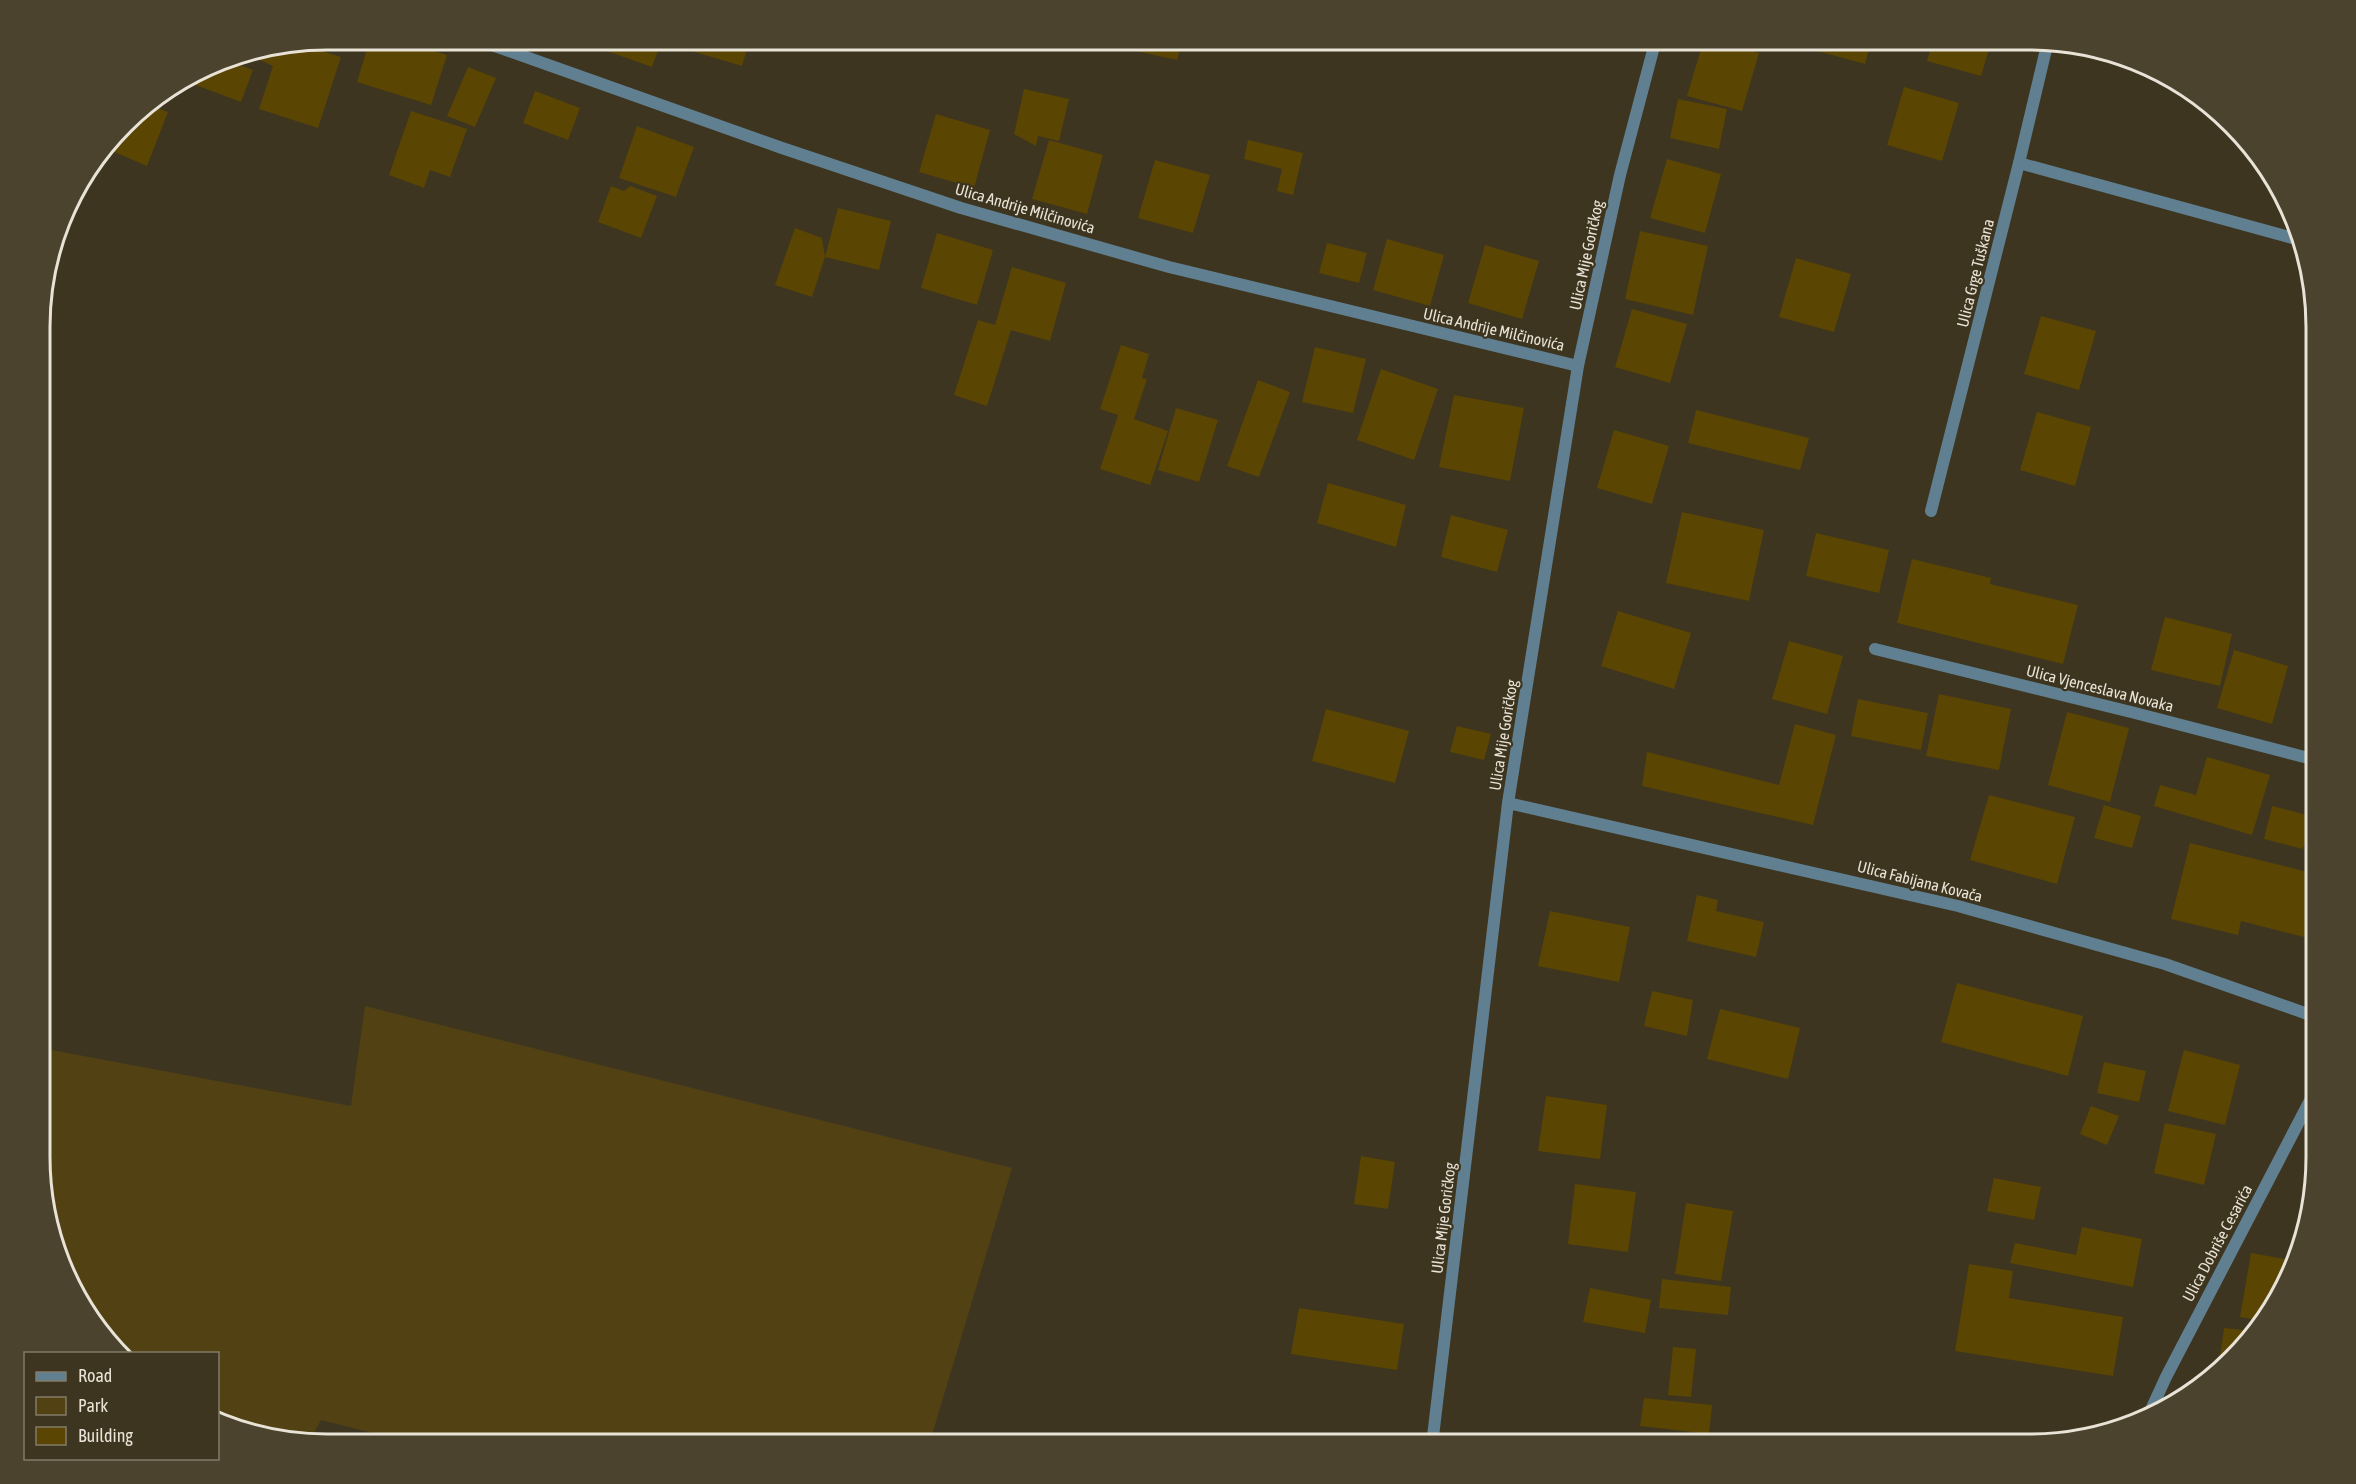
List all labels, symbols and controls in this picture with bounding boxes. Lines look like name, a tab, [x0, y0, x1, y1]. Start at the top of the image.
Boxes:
street label: Ulica Andrije Milčinovića	[953, 179, 1097, 238]
street label: Ulica Mije Goričkog	[1566, 198, 1607, 312]
street label: Ulica Grge Tuškana	[1953, 217, 1998, 329]
street label: Ulica Andrije Milčinovića	[1421, 304, 1566, 355]
street label: Ulica Vjenceslava Novaka	[2024, 661, 2176, 716]
street label: Ulica Mije Goričkog	[1485, 678, 1522, 792]
street label: Ulica Fabijana Kovača	[1855, 857, 1984, 906]
street label: Ulica Mije Goričkog	[1427, 1161, 1460, 1275]
street label: Ulica Dobriše Cesarića	[2179, 1181, 2255, 1305]
legend	[24, 1352, 219, 1460]
text: Road	[78, 1365, 112, 1386]
text: Park	[78, 1395, 108, 1416]
text: Building	[78, 1425, 133, 1446]

